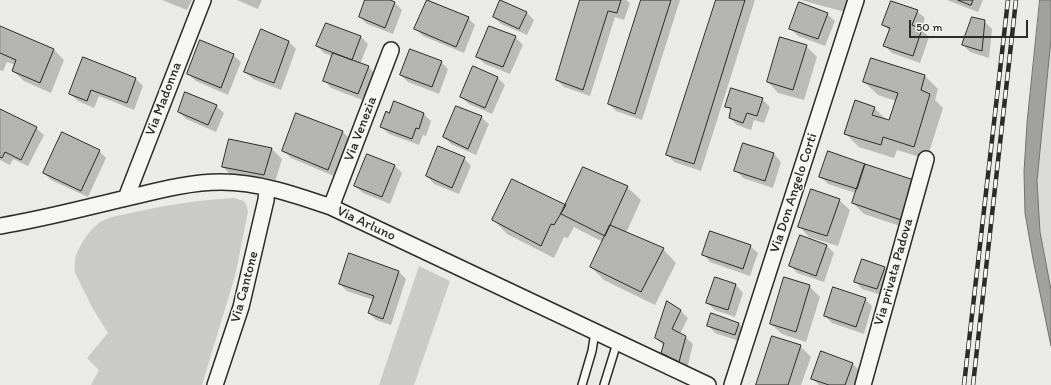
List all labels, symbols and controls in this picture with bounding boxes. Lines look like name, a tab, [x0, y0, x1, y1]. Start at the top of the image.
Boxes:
scale bar	[911, 12, 1030, 38]
text: 50 m	[916, 20, 942, 34]
street label: Via Madonna	[142, 60, 186, 138]
street label: Via Venezia	[341, 94, 381, 164]
street label: Via Don Angelo Corti	[767, 131, 821, 255]
street label: Via Arluno	[334, 203, 398, 245]
street label: Via privata Padova	[871, 217, 917, 327]
street label: Via Cantone	[227, 250, 263, 324]

